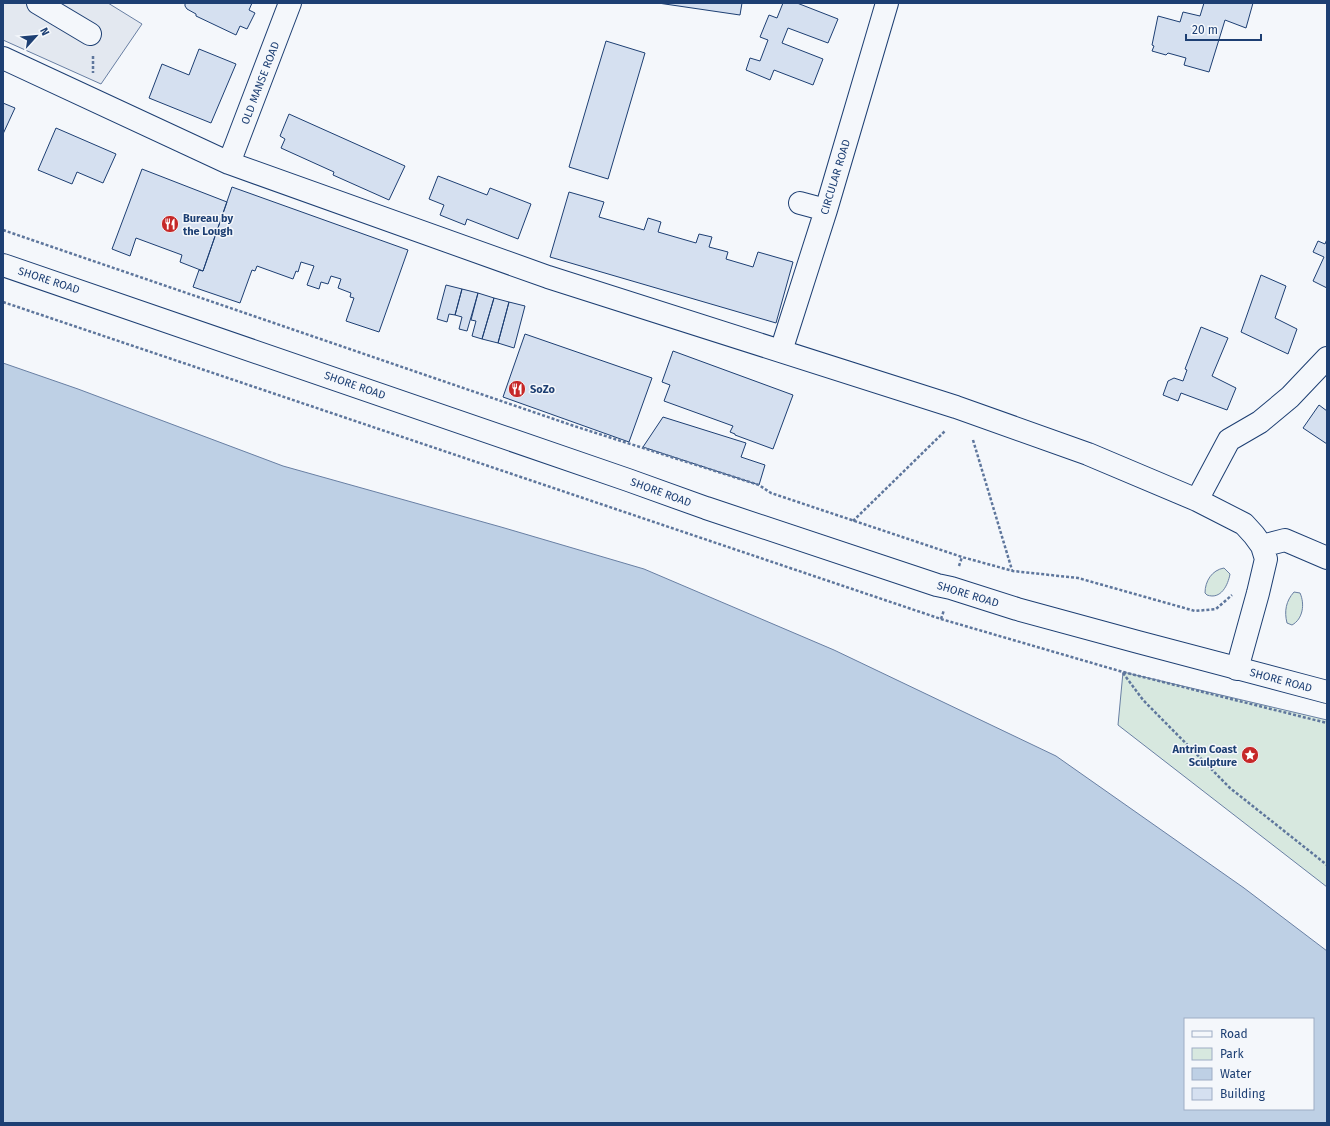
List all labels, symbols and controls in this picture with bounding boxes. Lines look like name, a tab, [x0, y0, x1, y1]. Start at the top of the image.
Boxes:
north arrow	[16, 16, 56, 56]
scale bar	[1186, 16, 1261, 42]
text: 20 m	[1192, 23, 1218, 37]
text: N	[37, 25, 52, 38]
street label: OLD MANSE ROAD	[239, 40, 282, 126]
street label: CIRCULAR ROAD	[818, 138, 853, 216]
place label: Bureau by the Lough	[183, 212, 234, 238]
restaurant icon: Bureau by the Lough	[160, 214, 180, 234]
street label: SHORE ROAD	[16, 264, 81, 297]
street label: SHORE ROAD	[322, 369, 387, 402]
restaurant icon: SoZo	[507, 379, 527, 399]
place label: SoZo	[530, 383, 555, 396]
street label: SHORE ROAD	[629, 475, 693, 510]
street label: SHORE ROAD	[935, 579, 1000, 610]
street label: SHORE ROAD	[1248, 666, 1313, 695]
place label: Antrim Coast Sculpture	[1172, 743, 1238, 769]
place icon: Antrim Coast Sculpture	[1240, 745, 1260, 765]
legend	[1184, 1018, 1314, 1110]
text: Road	[1220, 1027, 1248, 1041]
text: Park	[1220, 1047, 1244, 1061]
text: Water	[1220, 1067, 1252, 1081]
text: Building	[1220, 1087, 1266, 1101]

